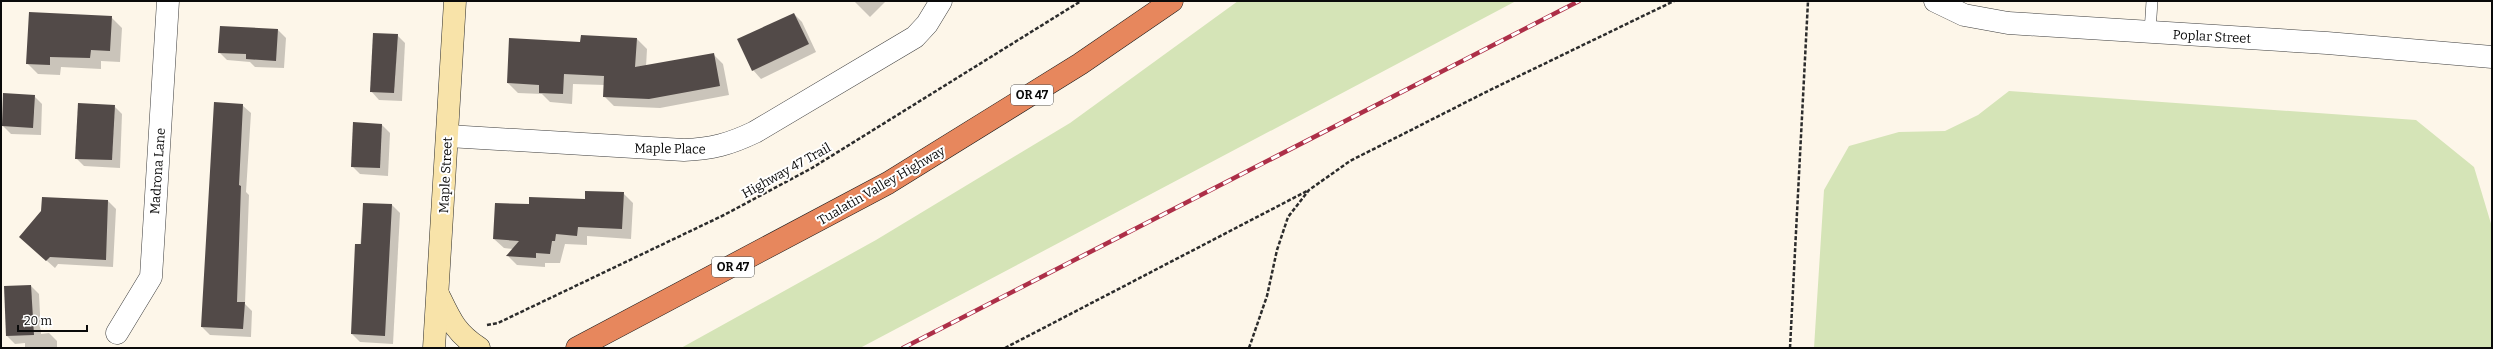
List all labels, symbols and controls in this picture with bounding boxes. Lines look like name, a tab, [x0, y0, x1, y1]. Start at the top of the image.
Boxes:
street label: Poplar Street	[2172, 27, 2252, 46]
road number: OR 47	[1011, 85, 1053, 105]
street label: Madrona Lane	[147, 127, 168, 215]
street label: Maple Street	[436, 136, 455, 214]
street label: Maple Place	[634, 140, 706, 157]
street label: Highway 47 Trail	[739, 140, 834, 201]
street label: Tualatin Valley Highway	[815, 143, 948, 228]
road number: OR 47	[712, 257, 754, 277]
scale bar	[18, 307, 87, 333]
text: 20 m	[24, 314, 53, 328]

